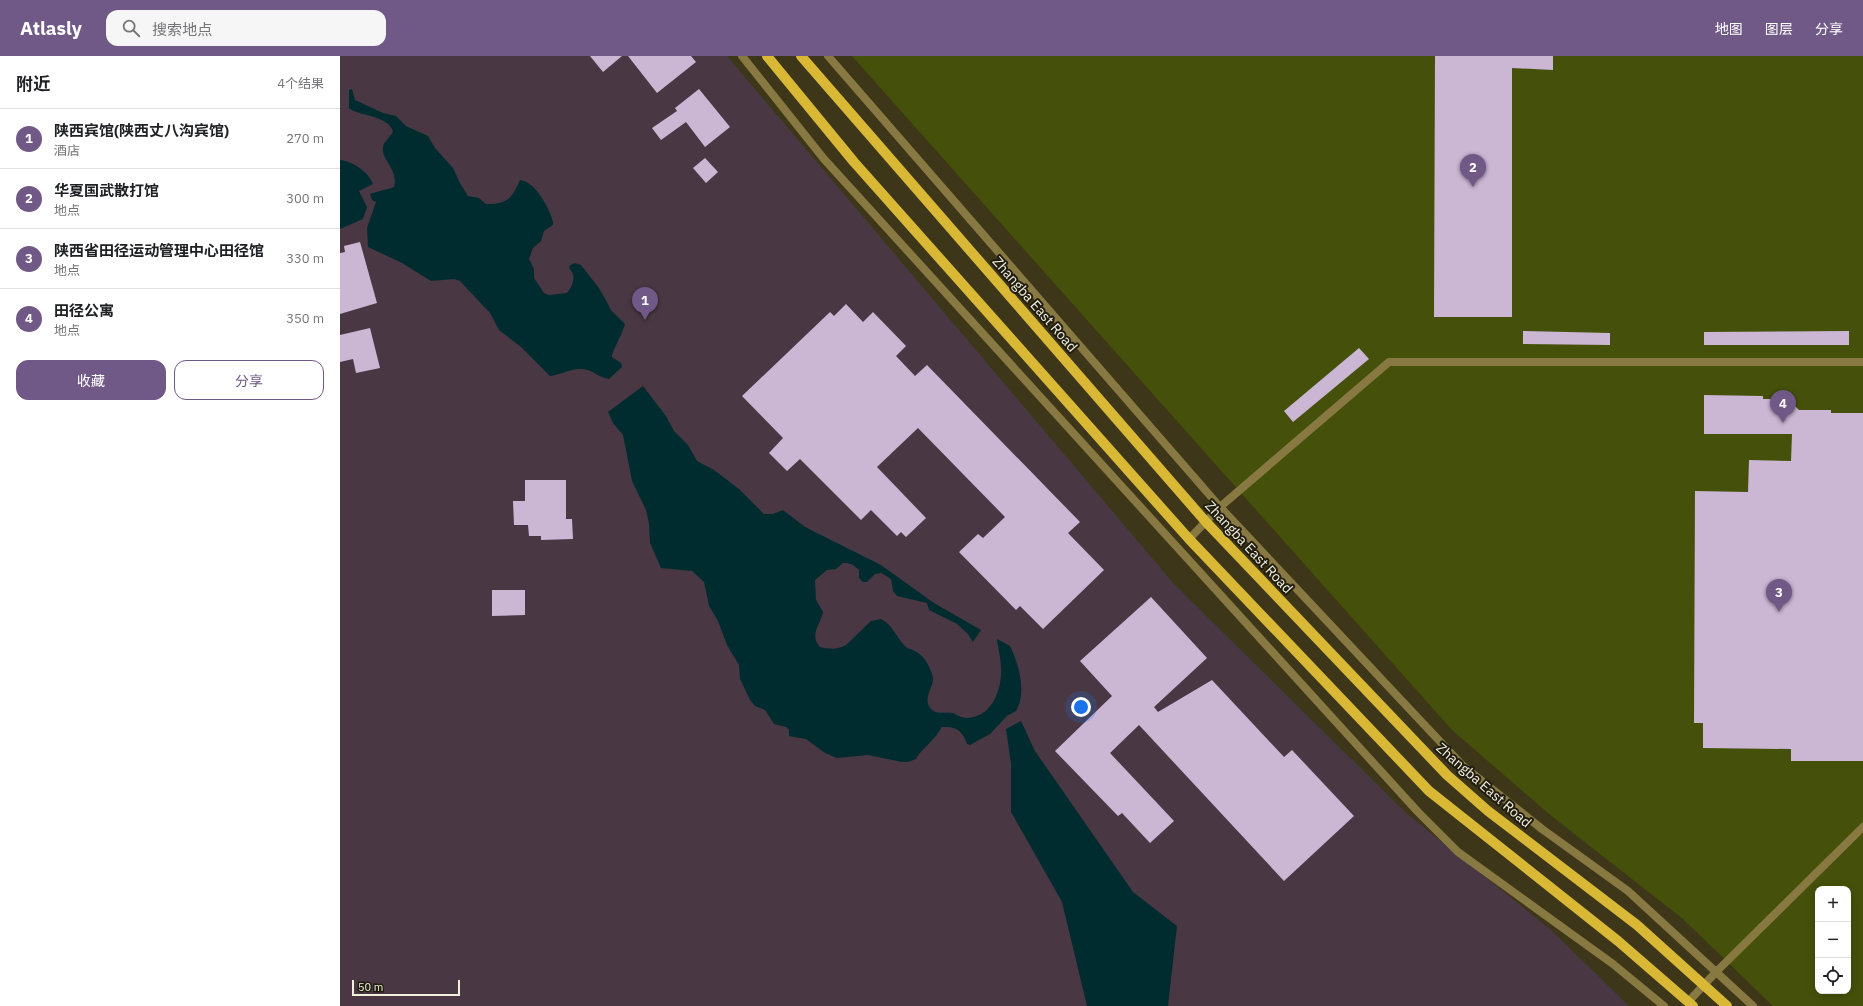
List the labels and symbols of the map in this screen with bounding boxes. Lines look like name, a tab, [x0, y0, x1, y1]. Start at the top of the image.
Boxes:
pin: 2	[1460, 154, 1486, 187]
street label: Zhangba East Road	[989, 253, 1081, 355]
pin: 1	[632, 287, 658, 320]
pin: 4	[1770, 390, 1796, 423]
street label: Zhangba East Road	[1201, 497, 1297, 597]
pin: 3	[1766, 579, 1792, 612]
your location	[1071, 697, 1091, 717]
street label: Zhangba East Road	[1433, 739, 1535, 831]
scale bar	[352, 978, 460, 997]

